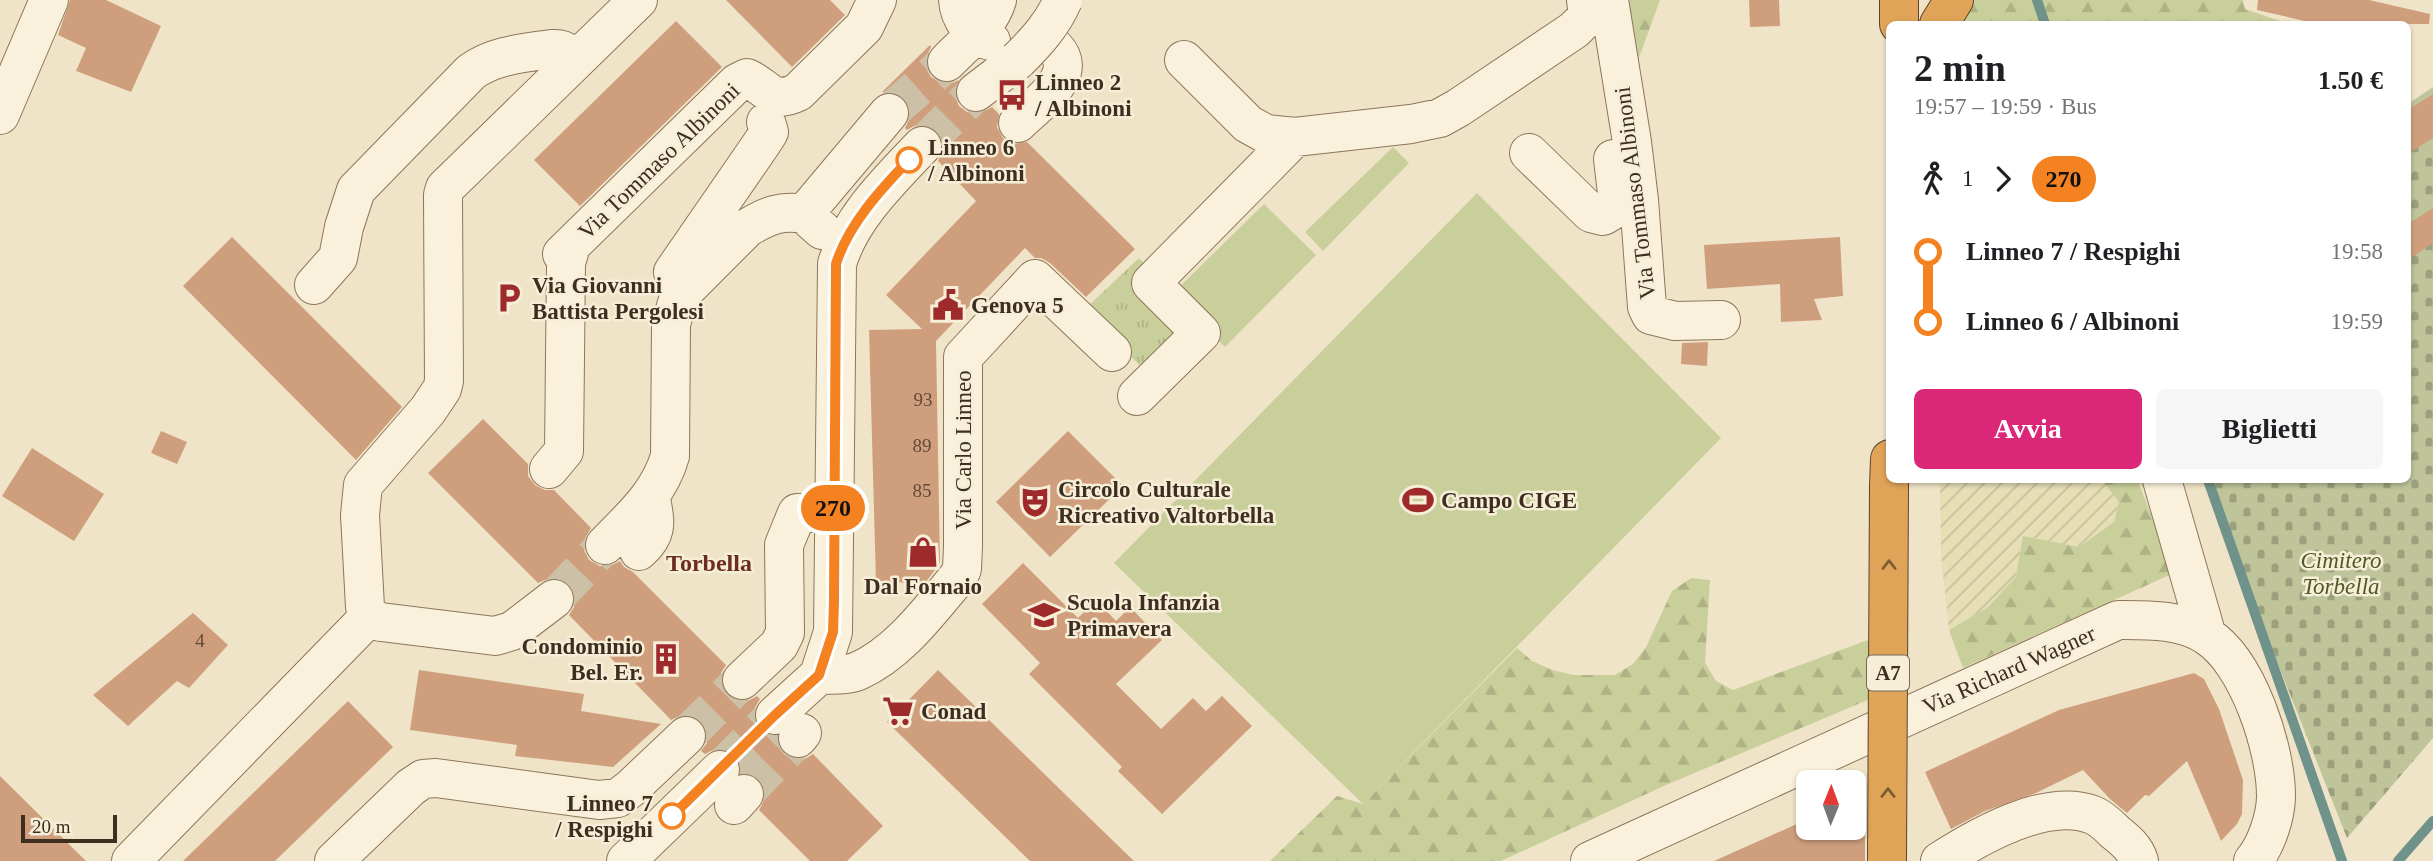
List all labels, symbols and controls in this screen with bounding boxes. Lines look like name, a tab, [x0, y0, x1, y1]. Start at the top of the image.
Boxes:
text: 2 min	[1914, 47, 2006, 89]
text: 1.50 €	[2318, 66, 2383, 95]
place label: Linneo 2 / Albinoni	[1034, 70, 1132, 121]
street label: Via Tommaso Albinoni	[573, 78, 745, 244]
bus stop icon: Linneo 2 / Albinoni	[995, 78, 1029, 112]
street label: Via Tommaso Albinoni	[1610, 85, 1660, 301]
text: 19:57 – 19:59 · Bus	[1914, 94, 2097, 119]
place label: Linneo 6 / Albinoni	[927, 135, 1025, 186]
marker: Linneo 6 / Albinoni	[896, 147, 922, 173]
icon: walk	[1914, 160, 1952, 198]
icon: forward	[1984, 160, 2022, 198]
text: 1	[1962, 166, 1974, 191]
text: 270	[2046, 166, 2082, 192]
text: Linneo 7 / Respighi	[1966, 237, 2181, 266]
text: 19:58	[2331, 239, 2383, 264]
place label: Via Giovanni Battista Pergolesi	[532, 273, 704, 324]
parking icon: Via Giovanni Battista Pergolesi	[492, 281, 526, 315]
public building icon: Genova 5	[931, 288, 965, 322]
place label: Genova 5	[971, 293, 1064, 318]
text: Linneo 6 / Albinoni	[1966, 307, 2179, 336]
text: 19:59	[2331, 309, 2383, 334]
street label: Via Carlo Linneo	[951, 370, 976, 530]
house number: 93	[914, 389, 933, 410]
button: Avvia	[1914, 389, 2142, 469]
button: Biglietti	[2156, 389, 2383, 469]
house number: 89	[913, 435, 932, 456]
place label: Circolo Culturale Ricreativo Valtorbella	[1058, 477, 1275, 528]
house number: 85	[913, 480, 932, 501]
sports icon: Campo CIGE	[1401, 483, 1435, 517]
line badge: 270	[793, 485, 873, 531]
theatre icon: Circolo Culturale Ricreativo Valtorbella	[1018, 485, 1052, 519]
place label: Campo CIGE	[1441, 488, 1577, 513]
text: 270	[815, 495, 851, 521]
shop icon: Dal Fornaio	[906, 535, 940, 569]
park label: Cimitero Torbella	[2301, 548, 2381, 599]
district label: Torbella	[666, 550, 752, 576]
one-way arrow	[1881, 560, 1897, 570]
place label: Dal Fornaio	[864, 574, 982, 599]
place label: Scuola Infanzia Primavera	[1067, 590, 1220, 641]
school or university icon: Scuola Infanzia Primavera	[1027, 598, 1061, 632]
street label: Via Richard Wagner	[1919, 620, 2100, 719]
house number: 4	[195, 630, 205, 651]
place label: Condominio Bel. Er.	[522, 634, 643, 685]
building icon: Condominio Bel. Er.	[649, 642, 683, 676]
road number: A7	[1867, 656, 1909, 690]
supermarket icon: Conad	[881, 694, 915, 728]
place label: Conad	[921, 699, 986, 724]
north arrow	[1796, 770, 1866, 840]
map controls	[1796, 770, 1866, 840]
one-way arrow	[1880, 787, 1896, 798]
place label: Linneo 7 / Respighi	[554, 791, 654, 842]
marker: Linneo 7 / Respighi	[659, 803, 685, 829]
scale bar	[21, 812, 117, 844]
text: 20 m	[32, 816, 71, 837]

